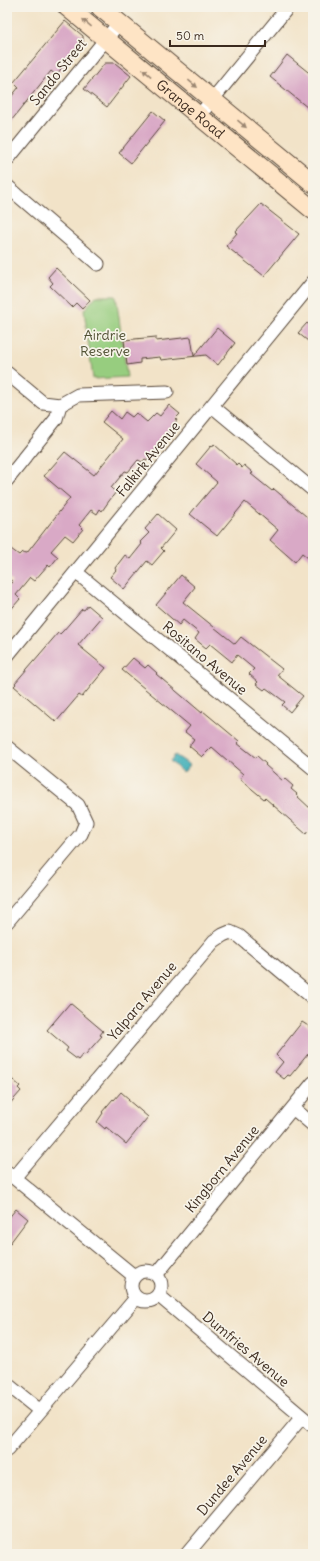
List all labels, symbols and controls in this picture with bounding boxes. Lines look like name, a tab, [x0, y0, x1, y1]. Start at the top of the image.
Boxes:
one-way arrow	[81, 19, 92, 28]
scale bar	[170, 22, 265, 48]
text: 50 m	[176, 28, 205, 43]
street label: Sando Street	[26, 35, 91, 109]
one-way arrow	[142, 69, 153, 77]
street label: Grange Road	[153, 75, 228, 142]
one-way arrow	[187, 79, 198, 88]
one-way arrow	[237, 120, 247, 129]
park label: Airdrie Reserve	[80, 326, 130, 360]
street label: Falkirk Avenue	[112, 418, 184, 500]
street label: Rositano Avenue	[159, 617, 251, 699]
street label: Yalpara Avenue	[104, 958, 180, 1044]
street label: Kingborn Avenue	[181, 1122, 263, 1216]
street label: Dumfries Avenue	[199, 1307, 293, 1391]
street label: Dundee Avenue	[193, 1431, 271, 1519]

